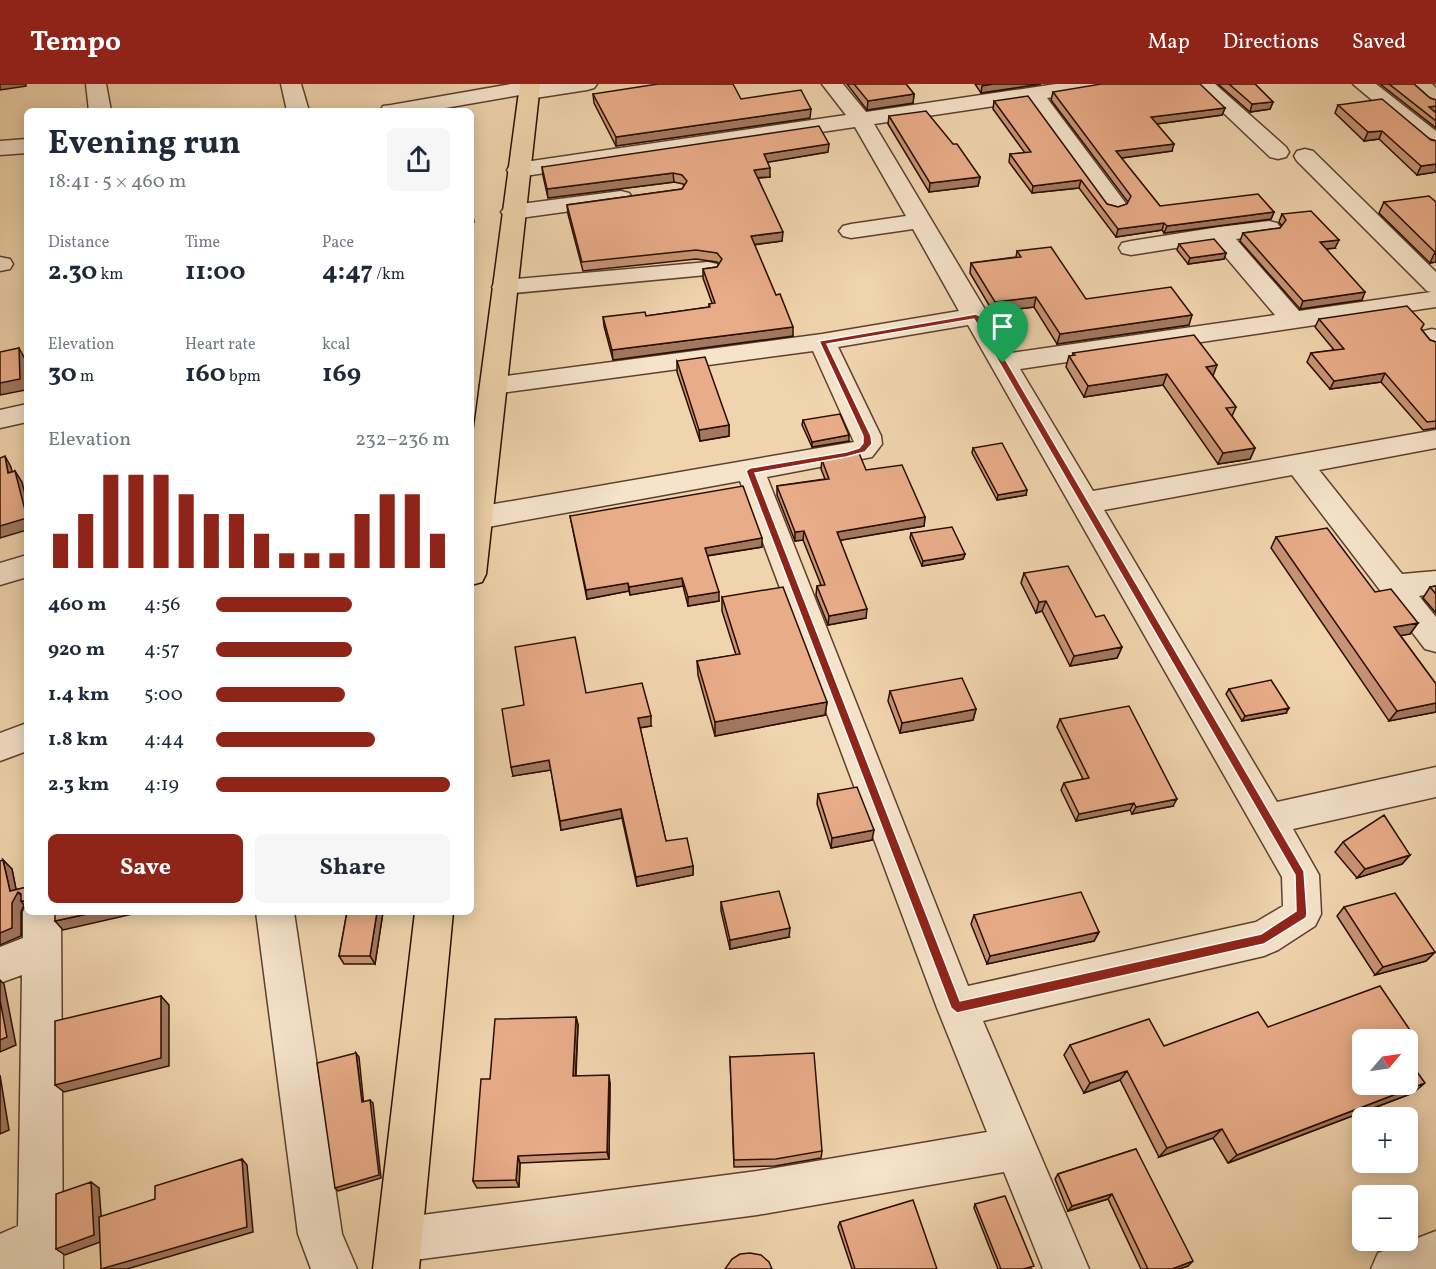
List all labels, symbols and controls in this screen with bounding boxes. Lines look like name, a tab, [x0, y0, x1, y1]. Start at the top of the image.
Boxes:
text: Tempo	[30, 23, 121, 62]
text: Map	[1148, 28, 1190, 57]
text: Directions	[1223, 28, 1319, 57]
text: Saved	[1352, 28, 1406, 57]
text: Evening run	[48, 122, 241, 168]
button: share	[387, 128, 450, 191]
text: 18:41 · 5 × 460 m	[48, 168, 186, 196]
text: Distance	[48, 232, 109, 254]
text: Time	[185, 232, 220, 254]
text: Pace	[322, 232, 354, 254]
text: 2.30	[48, 254, 97, 290]
text: 11:00	[185, 254, 246, 290]
text: 4:47	[322, 254, 373, 290]
text: km	[97, 264, 123, 286]
text: /km	[373, 264, 405, 286]
pin	[977, 301, 1028, 363]
icon: arrive	[986, 310, 1019, 343]
text: Elevation	[48, 334, 115, 356]
text: Heart rate	[185, 334, 256, 356]
text: kcal	[322, 334, 350, 356]
text: 30	[48, 356, 77, 392]
text: 160	[185, 356, 226, 392]
text: 169	[322, 356, 361, 392]
text: m	[77, 366, 94, 388]
text: bpm	[226, 366, 261, 388]
text: Elevation	[48, 426, 131, 454]
text: 232–236 m	[355, 426, 450, 454]
text: 460 m	[48, 591, 107, 619]
text: 4:56	[144, 591, 180, 619]
text: 920 m	[48, 636, 105, 664]
text: 4:57	[144, 636, 180, 664]
text: 1.4 km	[48, 681, 109, 709]
text: 5:00	[144, 681, 183, 709]
text: 1.8 km	[48, 726, 108, 754]
text: 4:44	[144, 726, 185, 754]
text: 2.3 km	[48, 771, 109, 799]
text: 4:19	[144, 771, 179, 799]
button: Save	[48, 834, 243, 903]
button: Share	[255, 834, 450, 903]
north arrow	[1352, 1029, 1418, 1095]
map controls	[1352, 1029, 1418, 1251]
button: +	[1352, 1107, 1418, 1173]
button: −	[1352, 1185, 1418, 1251]

